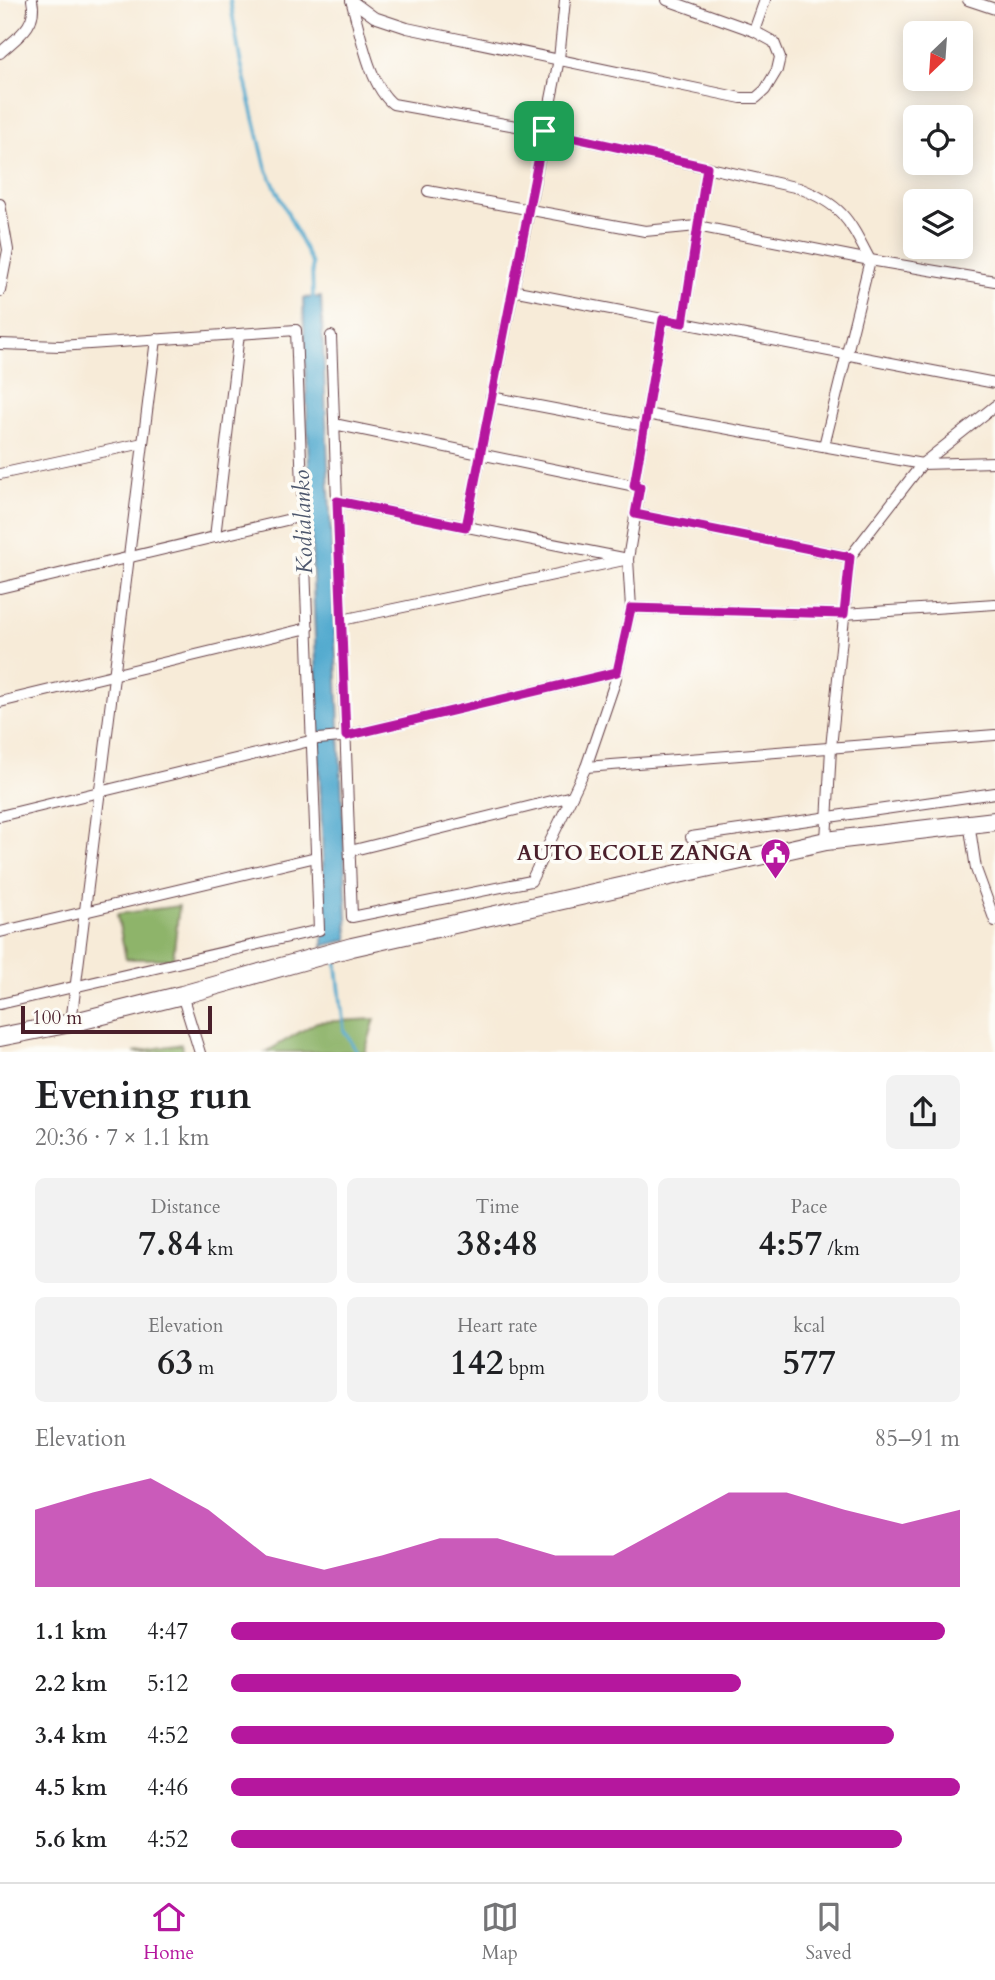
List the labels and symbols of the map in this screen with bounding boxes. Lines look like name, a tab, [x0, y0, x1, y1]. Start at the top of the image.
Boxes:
north arrow	[903, 21, 973, 91]
pin	[514, 101, 574, 161]
water label: Kodialanko	[286, 469, 320, 575]
public building icon: AUTO ECOLE ZANGA	[758, 836, 792, 880]
place label: AUTO ECOLE ZANGA	[517, 839, 752, 868]
scale bar	[21, 1003, 212, 1035]

